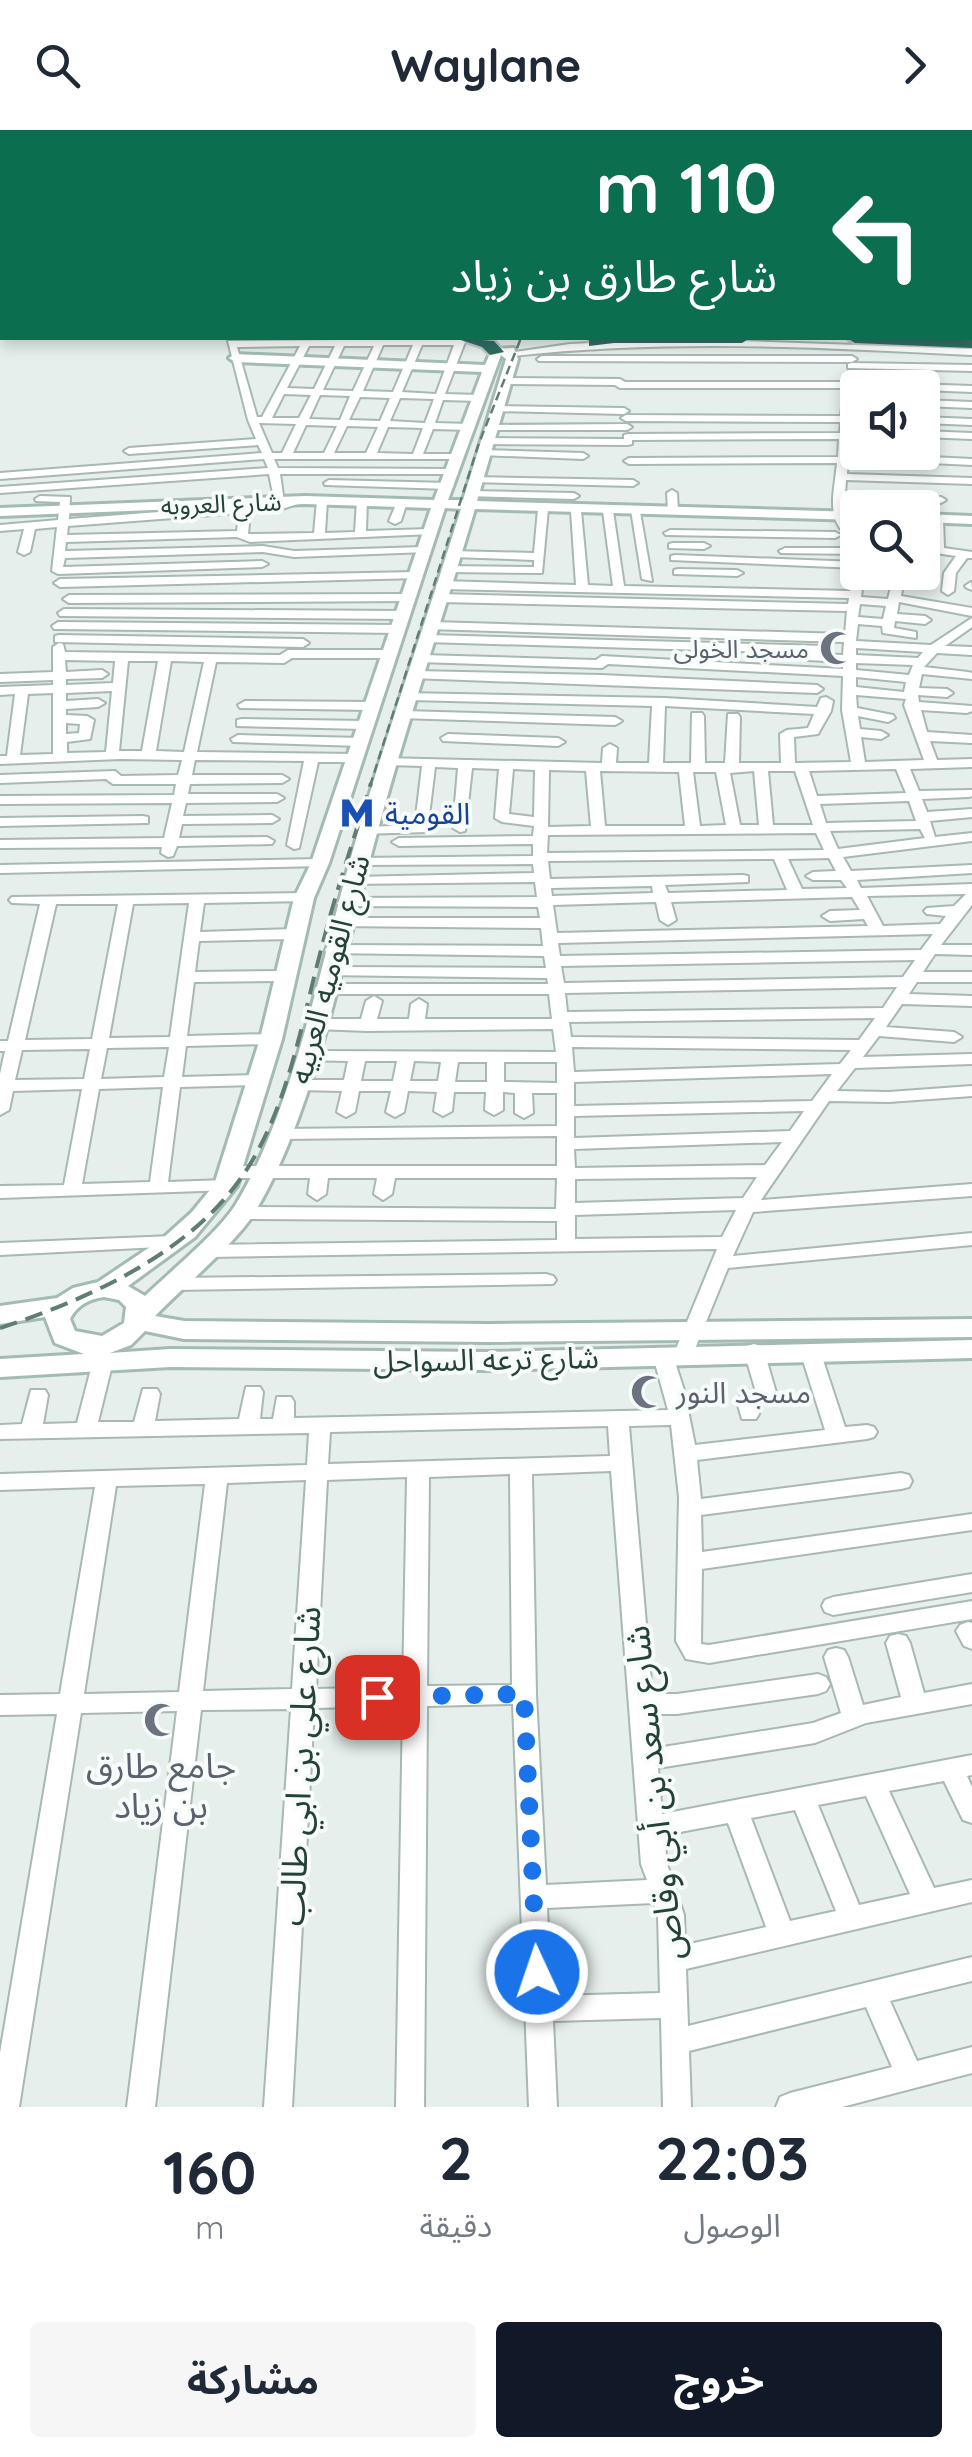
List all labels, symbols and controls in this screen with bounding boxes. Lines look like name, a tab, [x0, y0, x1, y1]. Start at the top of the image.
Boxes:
text: Waylane	[391, 37, 581, 93]
icon: search	[30, 38, 85, 93]
icon: forward	[887, 38, 942, 93]
text: 110 m	[595, 143, 777, 231]
icon: left	[812, 170, 942, 300]
text: شارع طارق بن زياد	[451, 247, 777, 303]
map controls	[840, 370, 940, 590]
button: sound	[840, 370, 940, 470]
street label: شارع العروبه	[160, 485, 282, 525]
button: search	[840, 490, 940, 590]
mosque icon: مسجد الخولى	[818, 629, 856, 667]
place label: مسجد الخولى	[673, 633, 809, 664]
metro station icon: القومية	[338, 794, 376, 832]
place label: القومية	[385, 794, 470, 832]
street label: شارع القوميه العربيه	[280, 850, 382, 1089]
street label: شارع ترعه السواحل	[373, 1338, 599, 1384]
mosque icon: مسجد النور	[629, 1373, 667, 1411]
place label: مسجد النور	[675, 1373, 811, 1411]
street label: شارع علي بن ابي طالب	[269, 1605, 335, 1927]
street label: شارع سعد بن أبي وقاص	[614, 1623, 699, 1963]
pin	[335, 1655, 420, 1740]
icon: arrive	[350, 1670, 405, 1725]
mosque icon: جامع طارق بن زياد	[142, 1701, 180, 1739]
place label: جامع طارق بن زياد	[86, 1743, 236, 1827]
position arrow	[485, 1920, 589, 2024]
text: 2	[439, 2120, 473, 2195]
text: 22:03	[655, 2120, 809, 2195]
text: 160	[163, 2134, 256, 2209]
text: دقيقة	[419, 2205, 492, 2245]
text: الوصول	[684, 2205, 781, 2245]
text: m	[195, 2207, 224, 2247]
button: مشاركة	[30, 2322, 476, 2437]
button: خروج	[496, 2322, 942, 2437]

